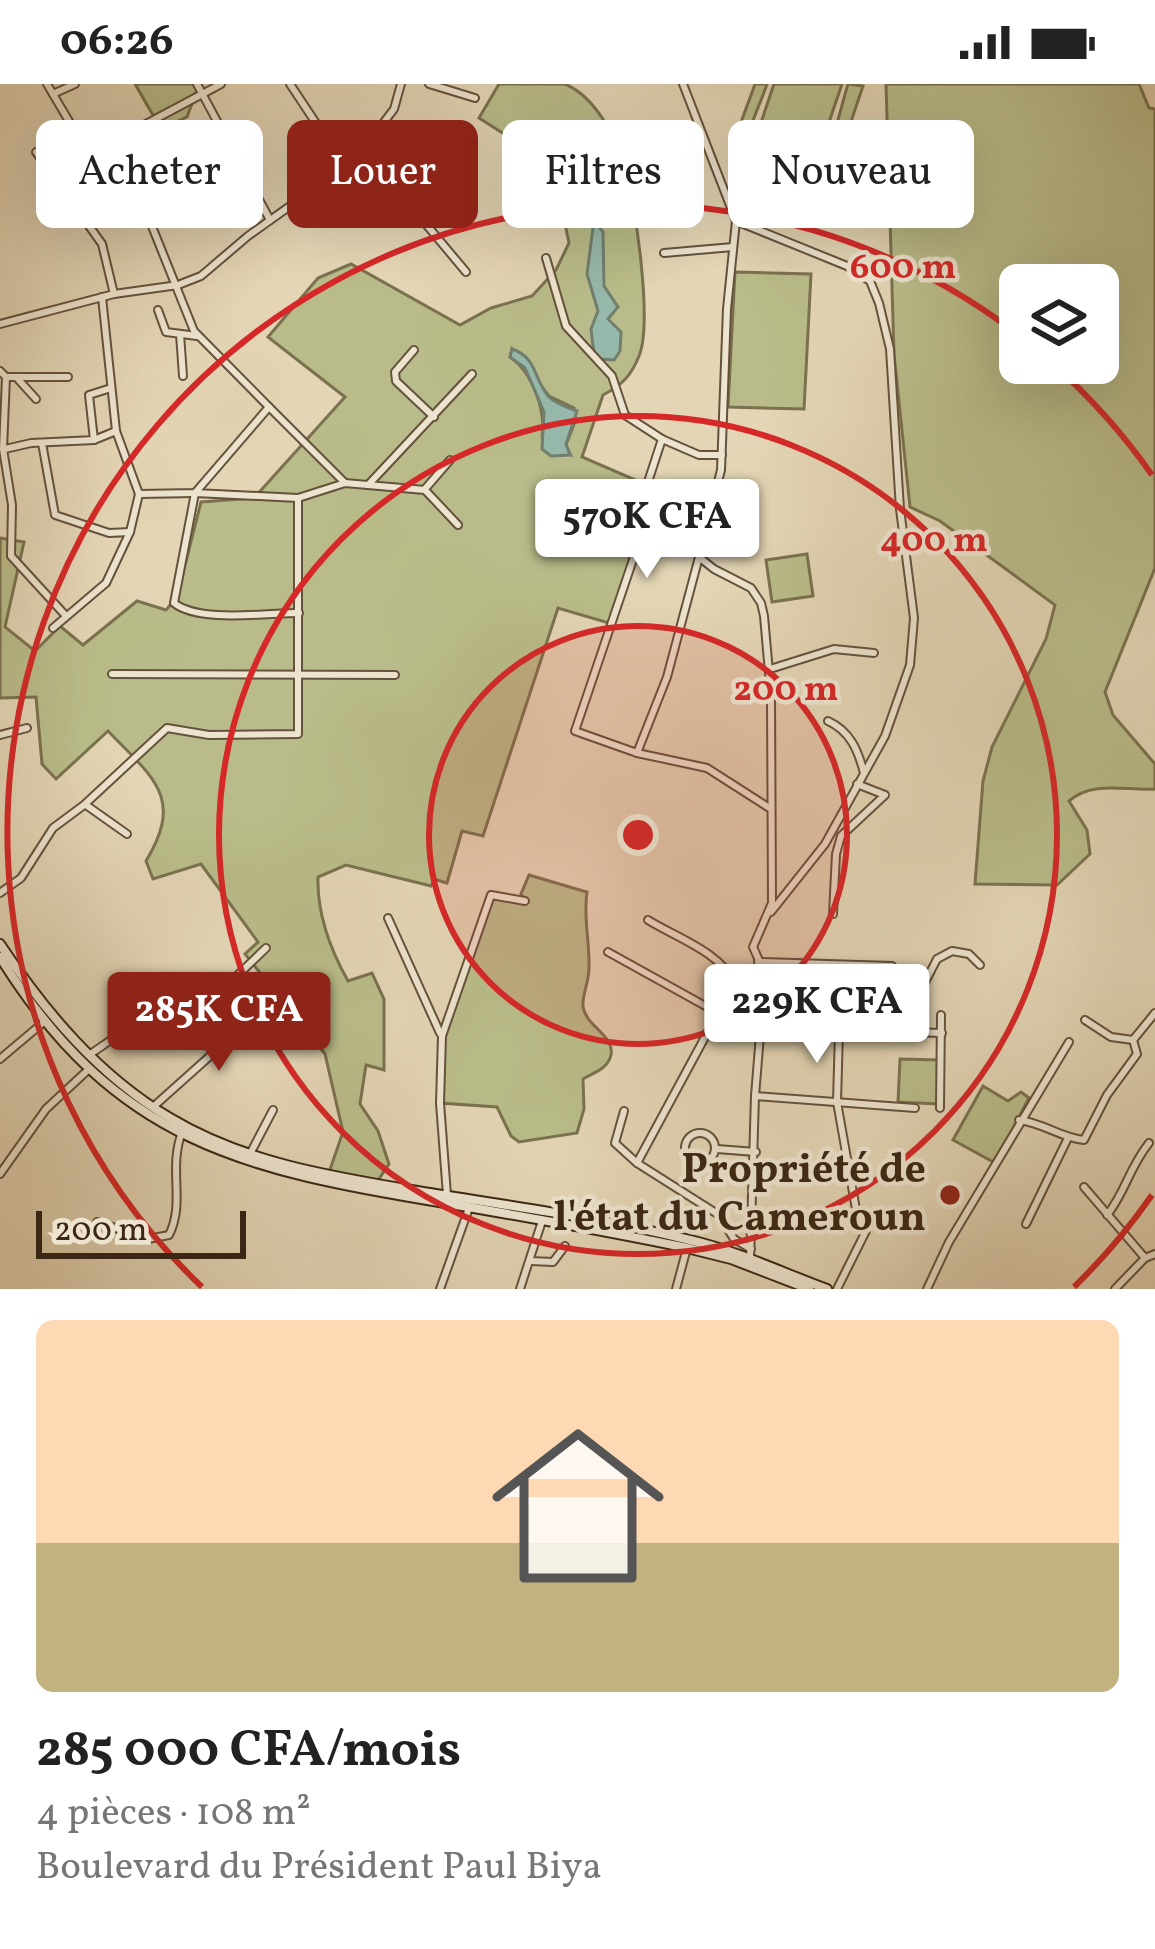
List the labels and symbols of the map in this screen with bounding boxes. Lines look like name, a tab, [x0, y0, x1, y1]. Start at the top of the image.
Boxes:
text: 600 m	[850, 244, 956, 294]
pin: 570K CFA	[523, 479, 771, 581]
text: 400 m	[880, 517, 988, 567]
text: 200 m	[733, 666, 839, 716]
centre of rings	[617, 814, 659, 856]
pin: 229K CFA	[693, 964, 941, 1066]
pin: 285K CFA	[95, 972, 343, 1074]
place label: Propriété de l'état du Cameroun	[554, 1142, 926, 1249]
marker: Propriété de l'état du Cameroun	[937, 1182, 963, 1208]
scale bar	[36, 1205, 246, 1258]

